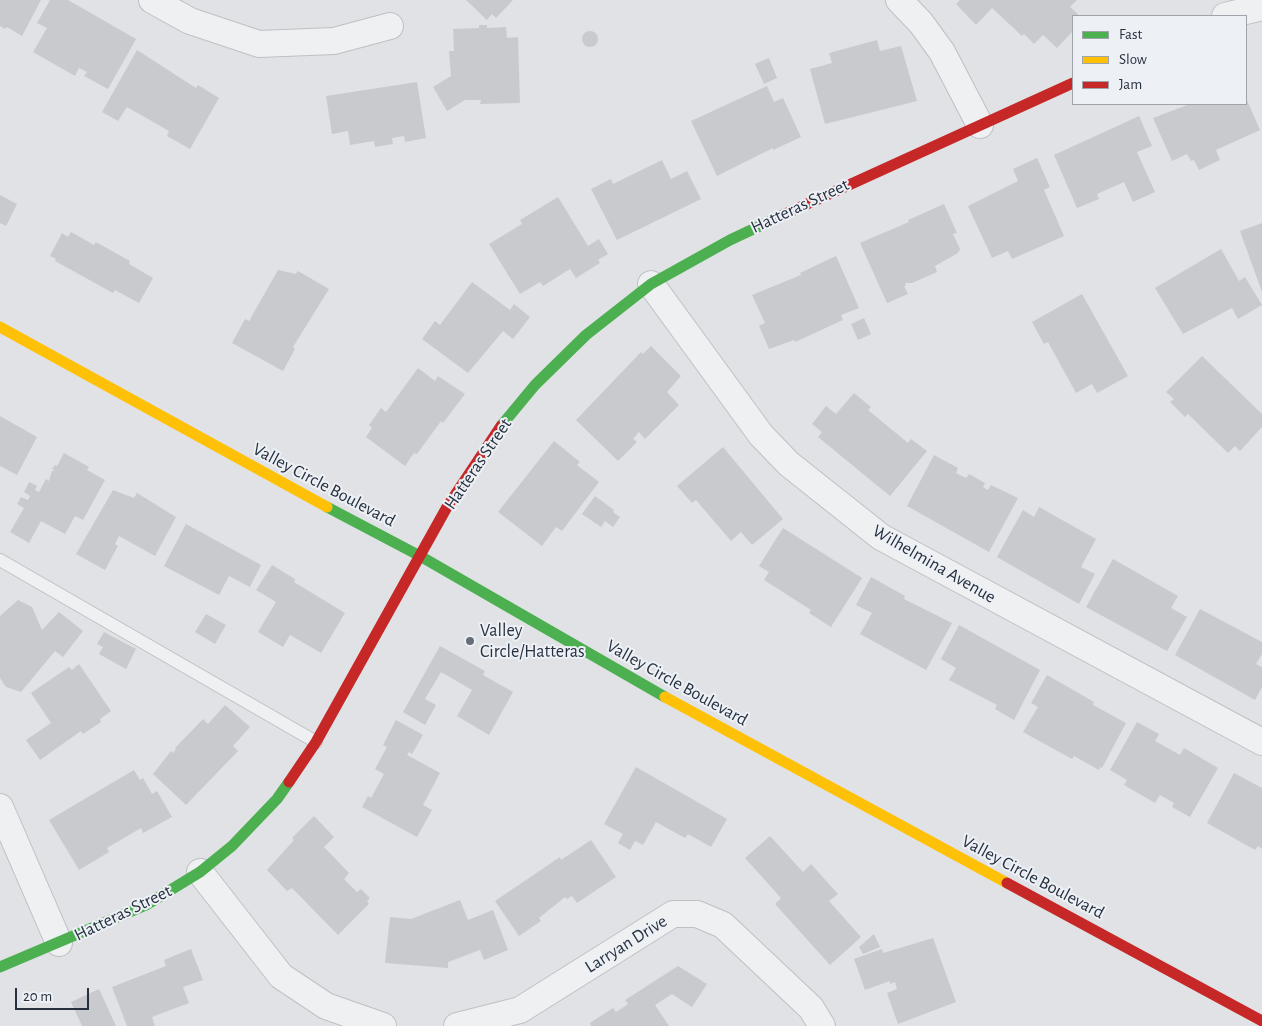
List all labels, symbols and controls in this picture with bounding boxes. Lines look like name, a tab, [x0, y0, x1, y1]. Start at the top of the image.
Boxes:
legend	[1072, 15, 1247, 105]
text: Fast	[1119, 27, 1142, 42]
text: Slow	[1119, 52, 1147, 67]
text: Jam	[1119, 77, 1142, 92]
street label: Hatteras Street	[748, 174, 852, 238]
street label: Hatteras Street	[439, 414, 517, 514]
street label: Valley Circle Boulevard	[249, 438, 399, 532]
street label: Wilhelmina Avenue	[869, 520, 999, 608]
place label: Valley Circle/Hatteras	[480, 620, 585, 662]
marker: Valley Circle/Hatteras	[464, 635, 476, 647]
street label: Valley Circle Boulevard	[603, 635, 751, 731]
street label: Valley Circle Boulevard	[958, 830, 1108, 924]
street label: Hatteras Street	[71, 880, 175, 946]
street label: Larryan Drive	[581, 910, 671, 978]
scale bar	[18, 978, 91, 1010]
text: 20 m	[23, 989, 52, 1004]

